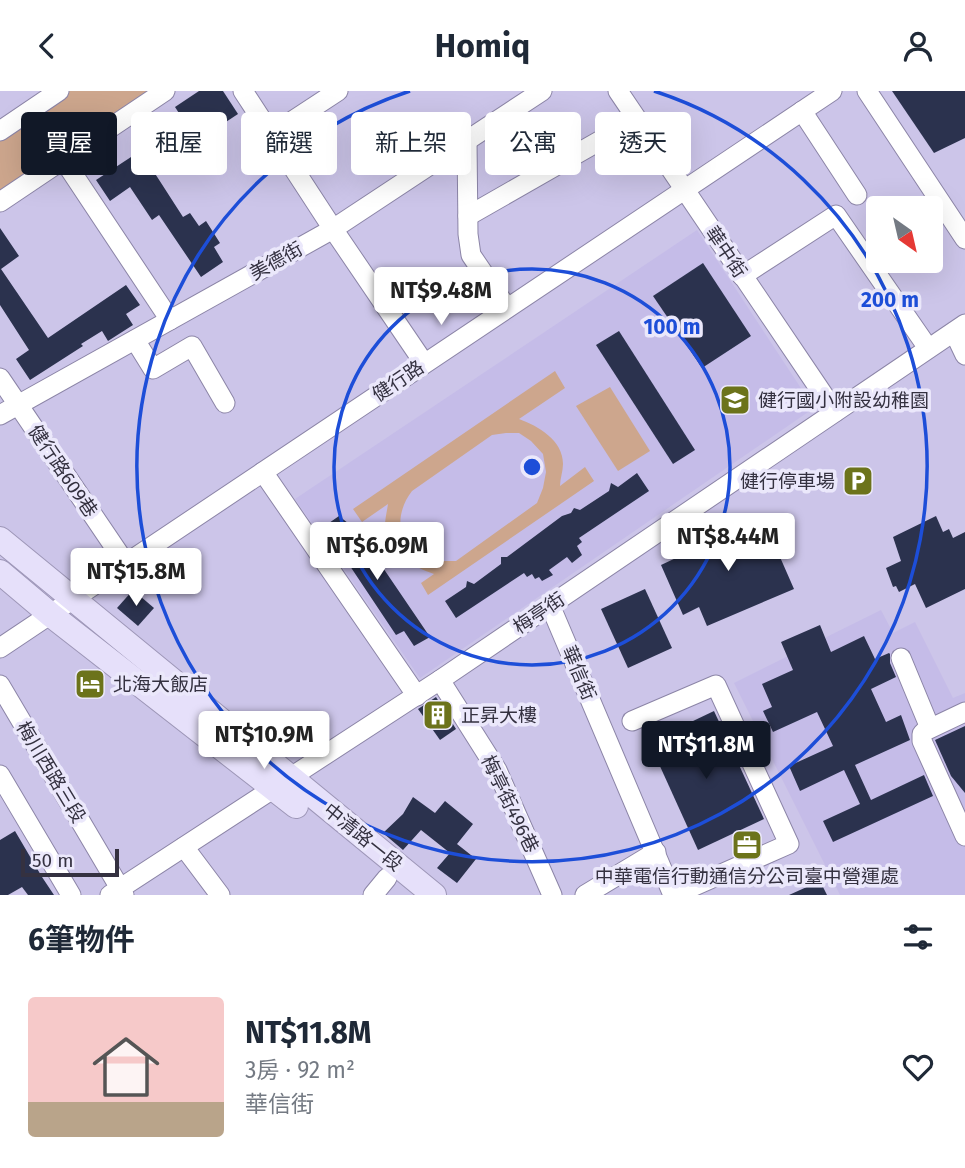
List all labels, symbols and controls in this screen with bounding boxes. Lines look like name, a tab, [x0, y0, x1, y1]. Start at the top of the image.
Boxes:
icon: back	[28, 27, 66, 65]
text: Homiq	[435, 27, 530, 65]
icon: person	[899, 27, 937, 65]
chip: 買屋	[21, 112, 117, 175]
chip: 租屋	[131, 112, 227, 175]
chip: 篩選	[241, 112, 337, 175]
chip: 新上架	[351, 112, 471, 175]
chip: 公寓	[485, 112, 581, 175]
chip: 透天	[595, 112, 691, 175]
north arrow	[866, 196, 943, 273]
map controls	[866, 196, 943, 273]
street label: 華中街	[701, 222, 751, 282]
street label: 美德街	[245, 237, 307, 285]
pin: NT$9.48M	[369, 267, 513, 327]
text: NT$9.48M	[390, 276, 492, 304]
text: 200 m	[861, 287, 919, 313]
text: 100 m	[643, 314, 701, 340]
street label: 健行路	[368, 356, 428, 406]
school or university icon: 健行國小附設幼稚園	[718, 383, 752, 417]
place label: 健行國小附設幼稚園	[758, 389, 929, 412]
street label: 健行路609巷	[24, 420, 102, 522]
centre of rings	[520, 455, 544, 479]
parking icon: 健行停車場	[841, 464, 875, 498]
place label: 健行停車場	[740, 470, 835, 493]
pin: NT$8.44M	[656, 513, 800, 573]
text: NT$8.44M	[677, 522, 779, 550]
pin: NT$6.09M	[305, 523, 449, 582]
text: NT$6.09M	[326, 531, 428, 559]
pin: NT$15.8M	[64, 549, 208, 608]
text: NT$15.8M	[87, 557, 185, 585]
street label: 梅亭街	[509, 588, 569, 638]
street label: 華信街	[557, 642, 601, 704]
hotel icon: 北海大飯店	[73, 667, 107, 701]
place label: 北海大飯店	[113, 673, 208, 696]
building icon: 正昇大樓	[421, 698, 455, 732]
place label: 正昇大樓	[461, 704, 537, 727]
pin: NT$10.9M	[192, 711, 336, 771]
street label: 梅川西路三段	[12, 717, 90, 827]
text: NT$10.9M	[214, 720, 314, 748]
pin: NT$11.8M	[634, 721, 778, 781]
text: NT$11.8M	[658, 730, 754, 758]
street label: 梅亭街496巷	[476, 751, 544, 857]
street label: 中清路一段	[319, 798, 407, 876]
office icon: 中華電信行動通信分公司臺中營運處	[730, 828, 764, 862]
scale bar	[21, 846, 119, 878]
text: 50 m	[32, 849, 73, 872]
place label: 中華電信行動通信分公司臺中營運處	[595, 865, 899, 888]
icon: filters	[899, 918, 937, 956]
text: 6筆物件	[28, 922, 135, 958]
text: NT$11.8M	[245, 1015, 371, 1051]
icon: home	[84, 1025, 168, 1109]
icon: heart	[899, 1048, 937, 1086]
text: 3房 · 92 m²	[245, 1056, 355, 1084]
text: 華信街	[245, 1090, 314, 1118]

